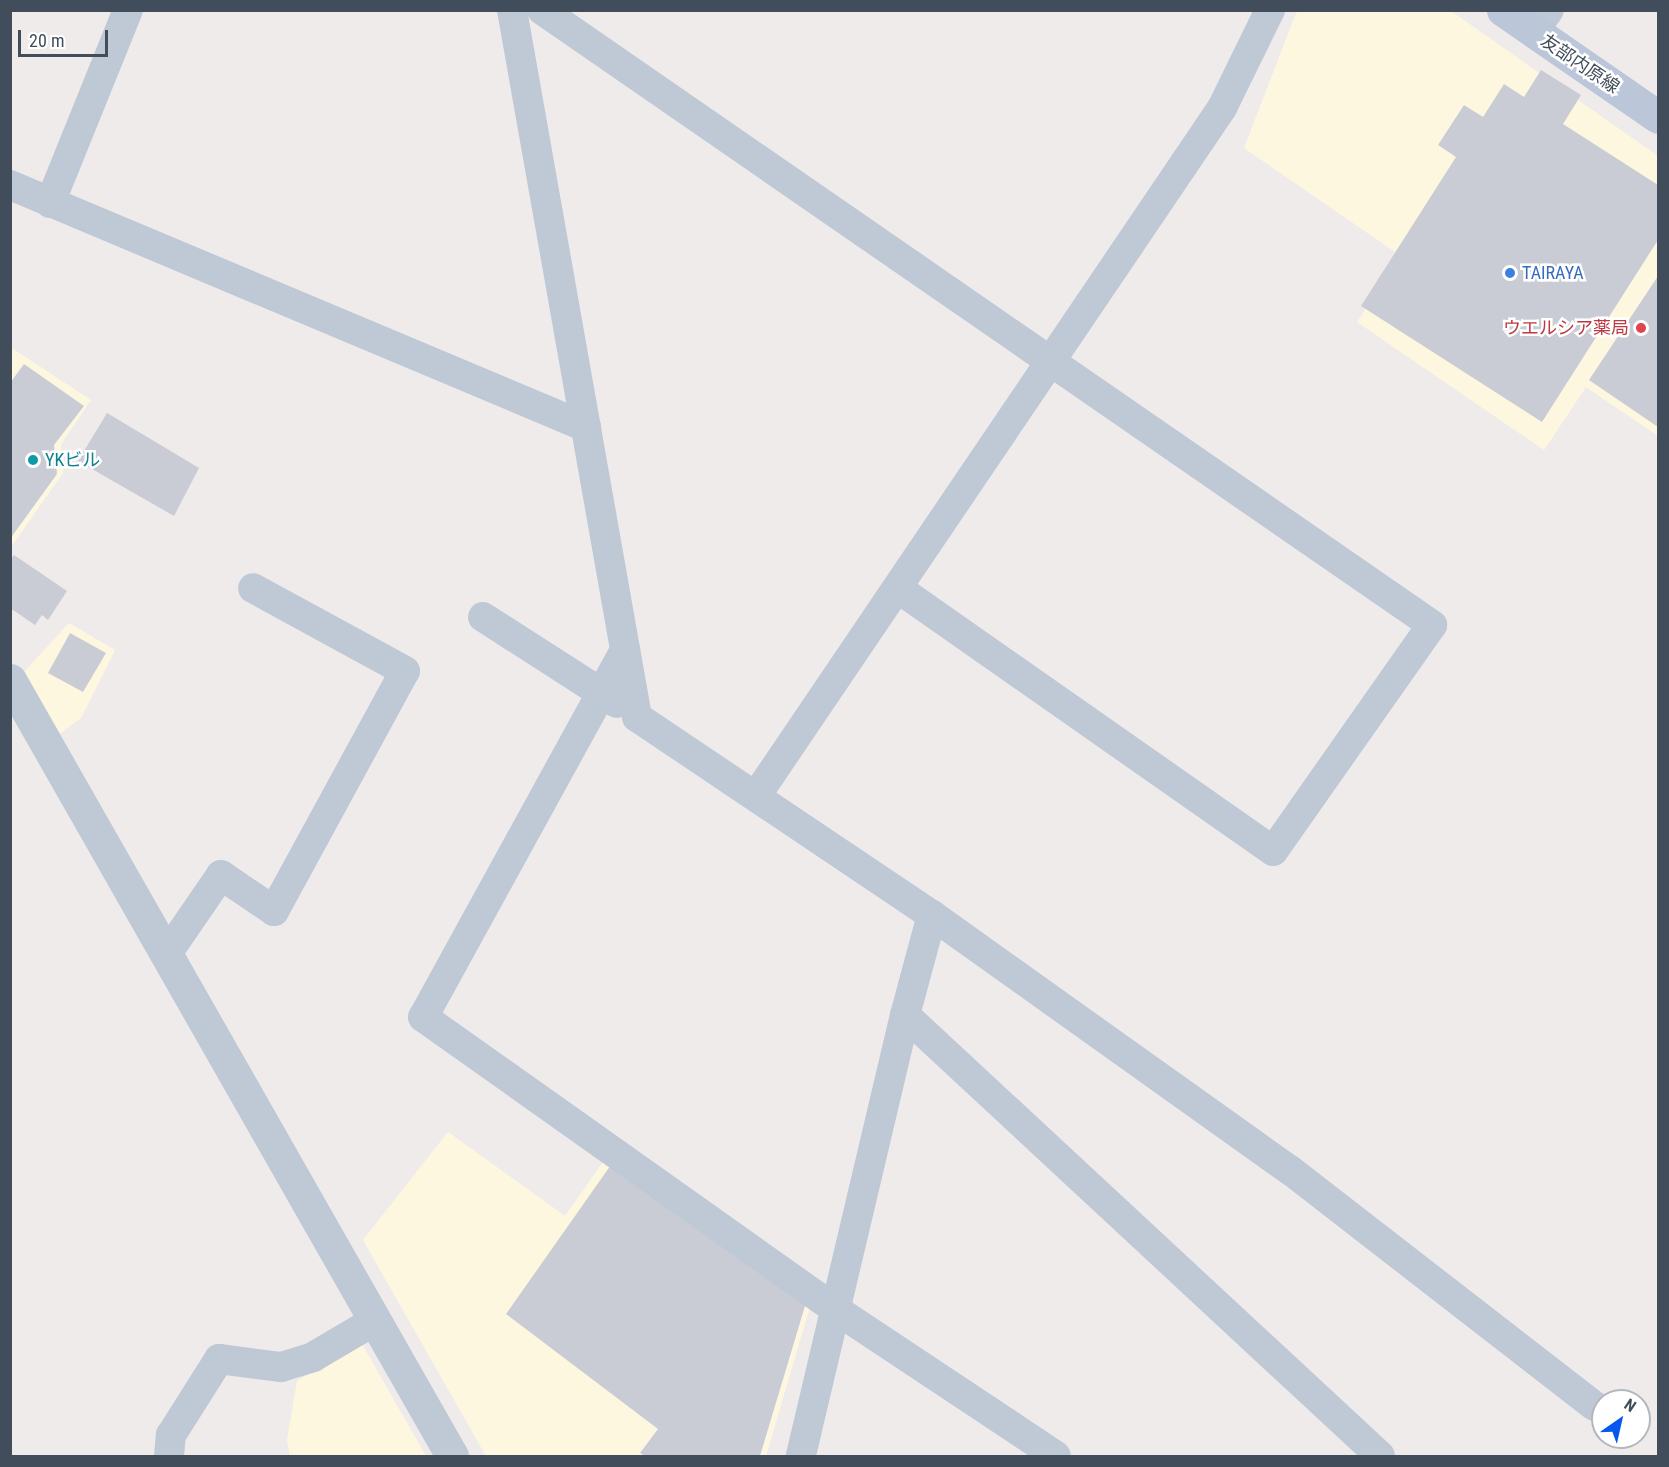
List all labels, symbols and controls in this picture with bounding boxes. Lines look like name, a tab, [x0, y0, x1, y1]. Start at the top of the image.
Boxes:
scale bar	[21, 18, 111, 56]
text: 20 m	[29, 30, 64, 51]
street label: 友部内原線	[1537, 30, 1623, 98]
place label: TAIRAYA	[1522, 262, 1584, 284]
marker: TAIRAYA	[1503, 266, 1517, 280]
place label: ウエルシア薬局	[1503, 317, 1629, 339]
marker: ウエルシア薬局	[1634, 321, 1648, 335]
place label: YKビル	[45, 449, 100, 471]
marker: YKビル	[26, 453, 40, 467]
north arrow	[1591, 1389, 1651, 1449]
text: N	[1621, 1395, 1640, 1416]

